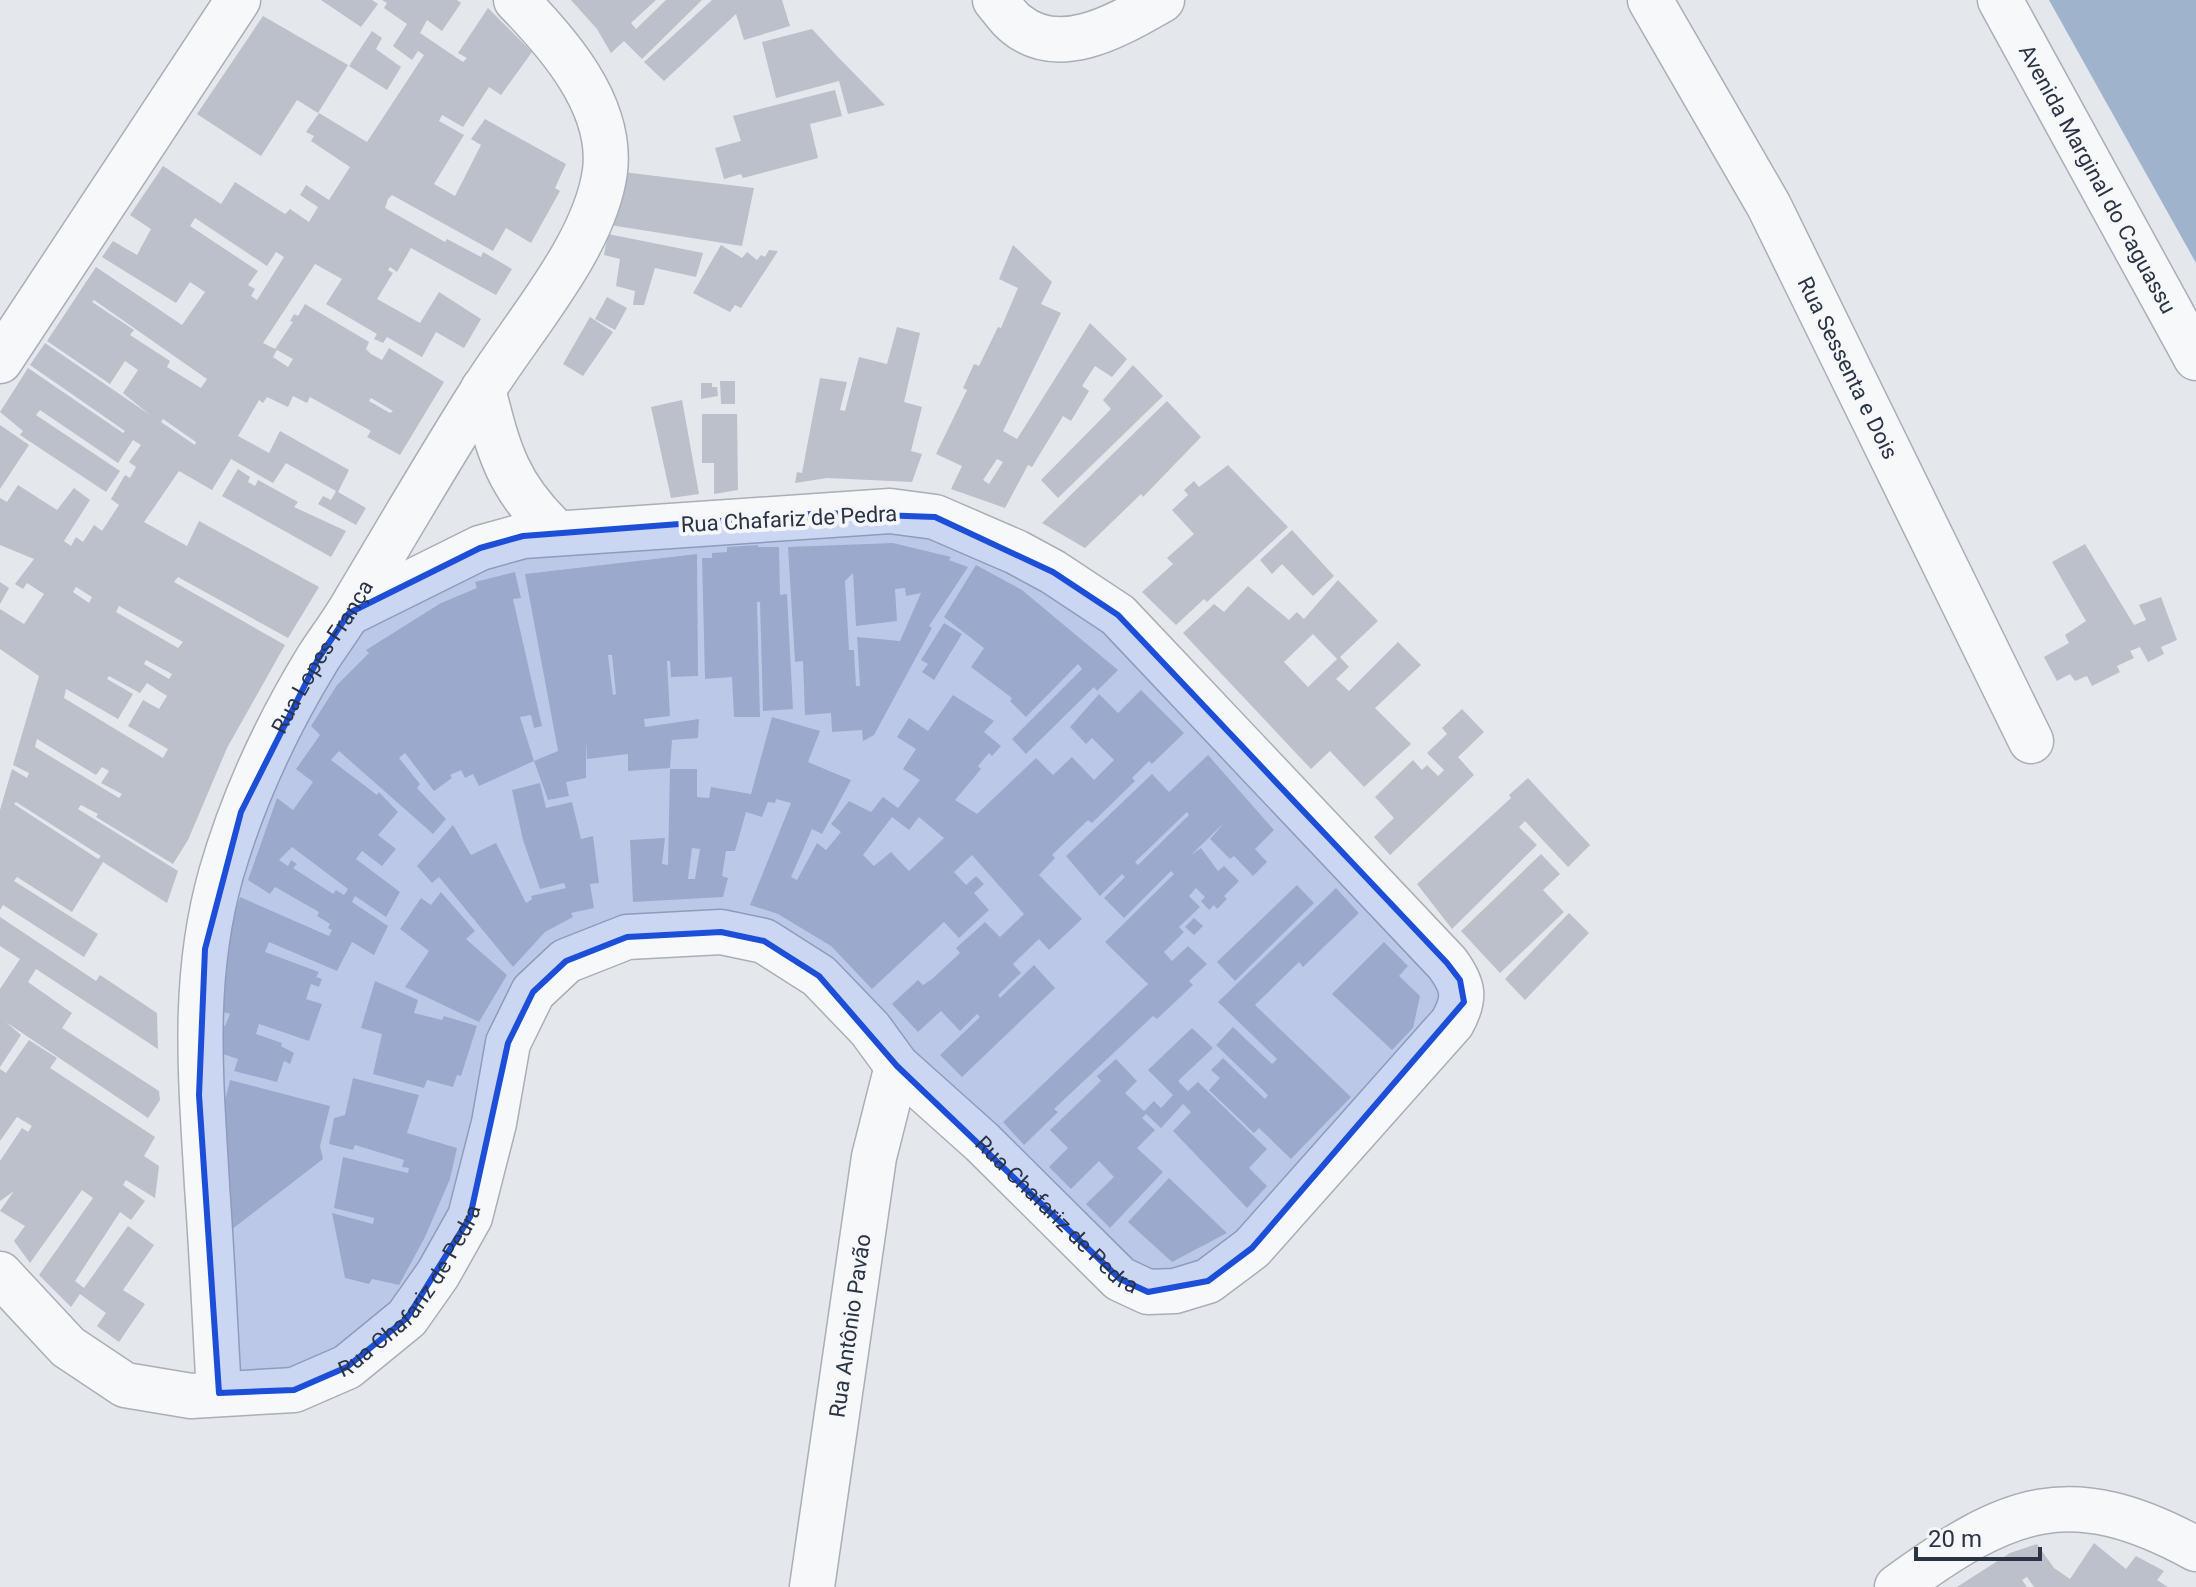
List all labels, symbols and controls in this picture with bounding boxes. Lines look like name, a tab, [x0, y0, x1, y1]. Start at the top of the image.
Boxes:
street label: Avenida Marginal do Caguassu	[2014, 40, 2182, 318]
street label: Rua Sessenta e Dois	[1793, 272, 1903, 463]
street label: Rua Chafariz de Pedra	[680, 501, 898, 537]
street label: Rua Lopes França	[266, 575, 378, 737]
street label: Rua Chafariz de Pedra	[971, 1131, 1142, 1298]
street label: Rua Chafariz de Pedra	[334, 1203, 485, 1382]
street label: Rua Antônio Pavão	[824, 1232, 875, 1419]
scale bar	[1916, 1511, 2040, 1561]
text: 20 m	[1928, 1525, 1982, 1553]

